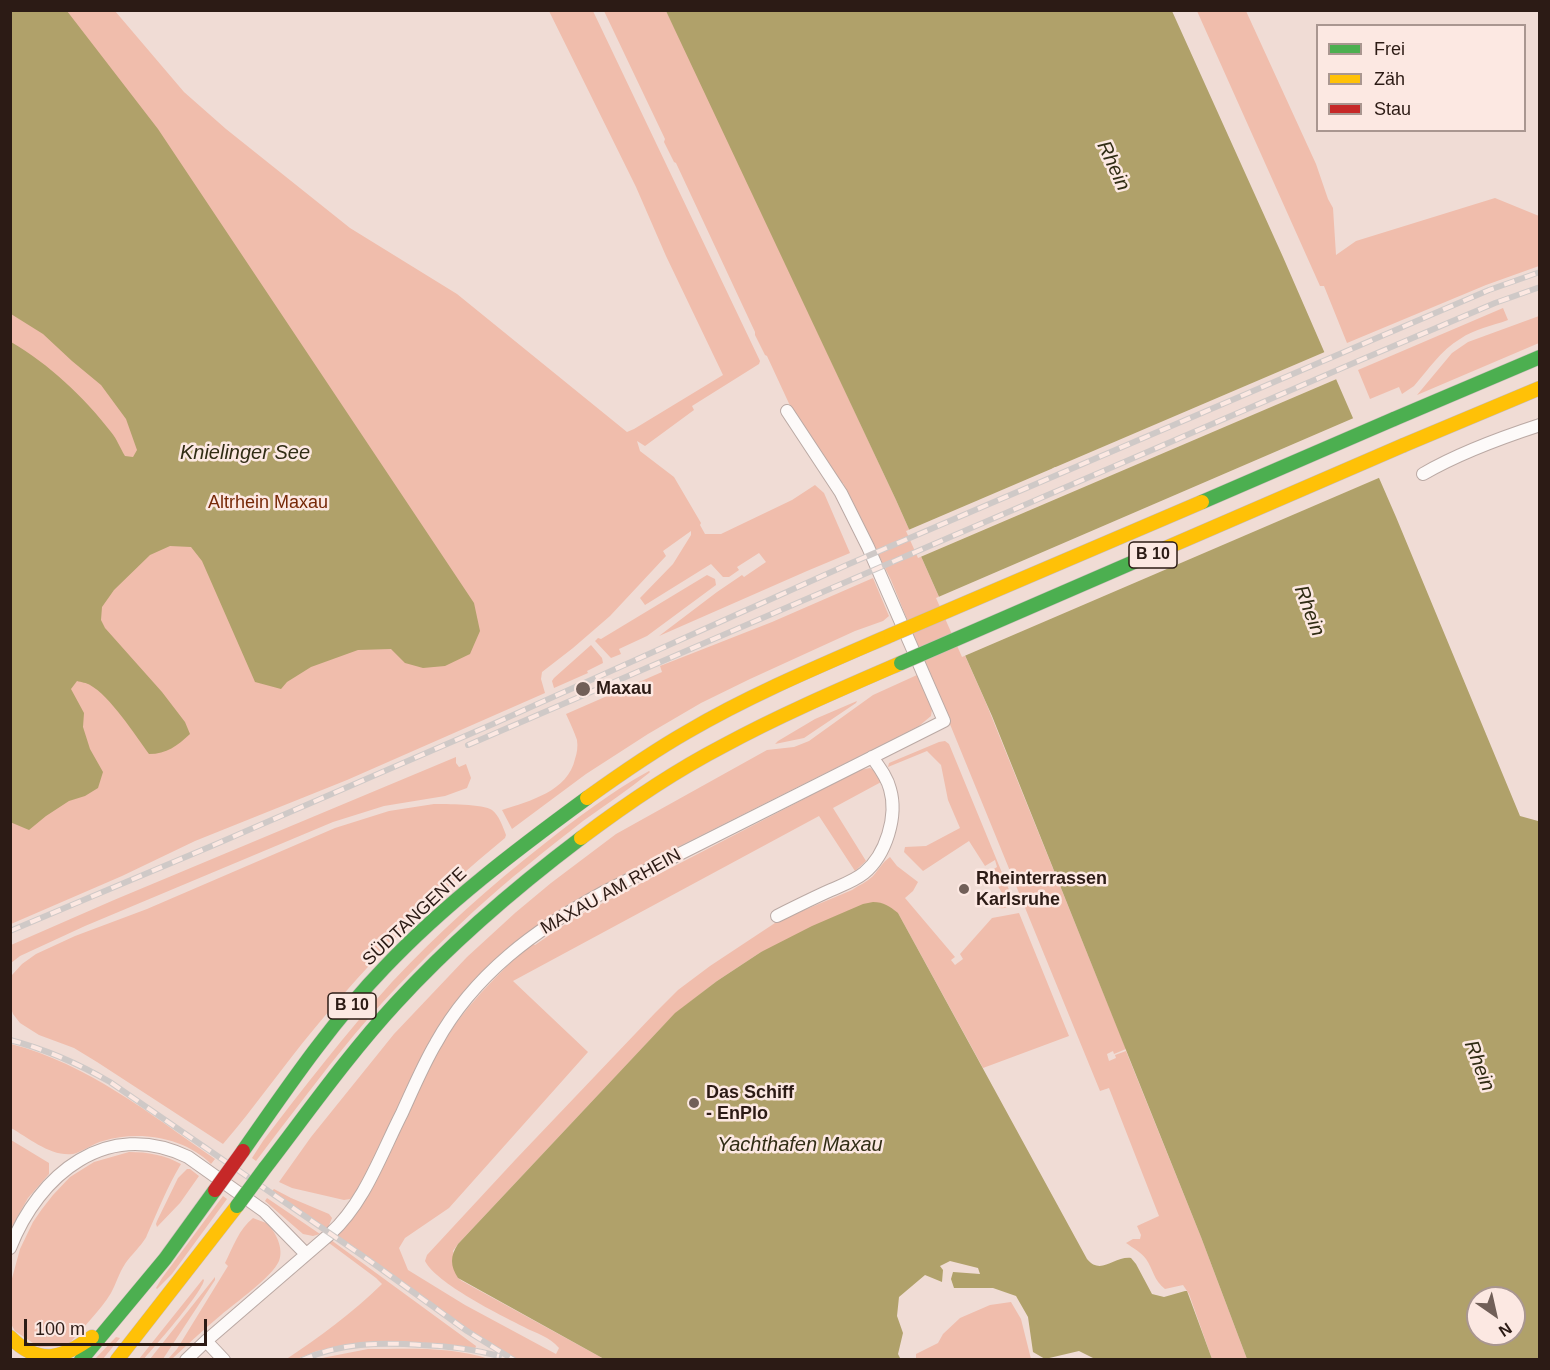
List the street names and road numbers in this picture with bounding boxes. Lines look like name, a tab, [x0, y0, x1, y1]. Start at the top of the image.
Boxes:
road number: B 10	[1129, 542, 1177, 568]
street label: MAXAU AM RHEIN	[537, 844, 685, 940]
street label: SÜDTANGENTE	[358, 863, 472, 971]
road number: B 10	[328, 993, 376, 1019]

